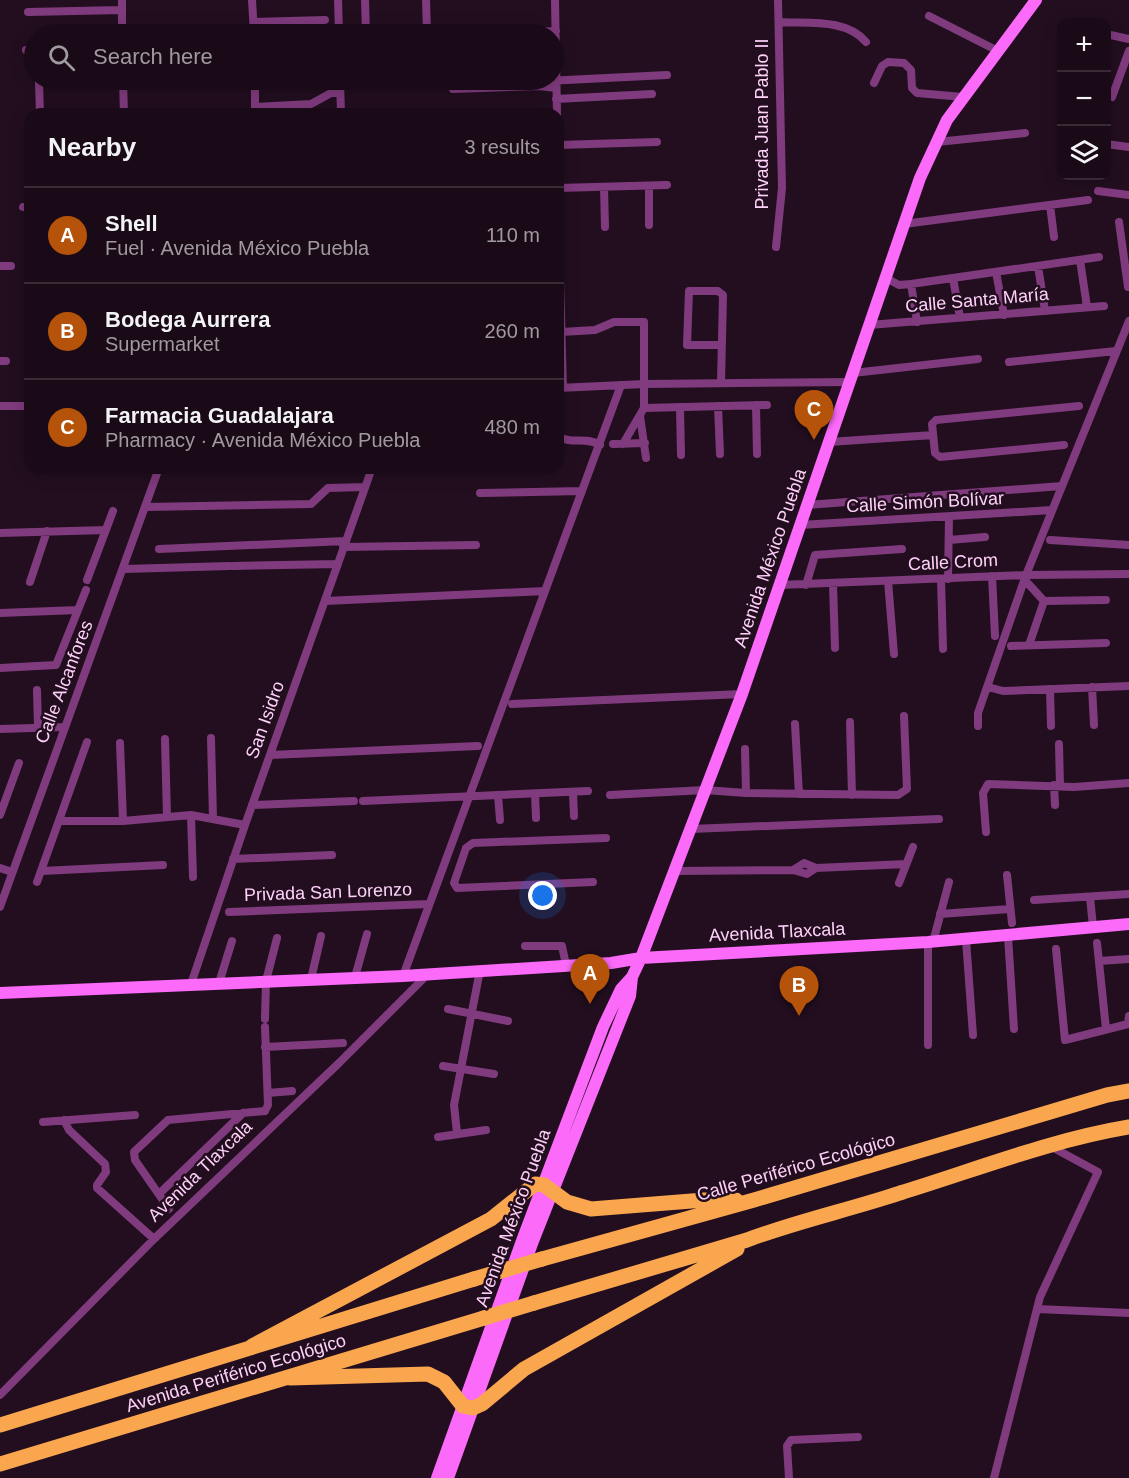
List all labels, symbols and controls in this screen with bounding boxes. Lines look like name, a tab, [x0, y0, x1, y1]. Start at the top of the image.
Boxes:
map controls	[1057, 18, 1111, 180]
button: +	[1057, 18, 1111, 72]
search box	[24, 24, 564, 90]
street label: Privada Juan Pablo II	[752, 38, 772, 210]
icon: search	[45, 41, 78, 74]
text: Search here	[93, 44, 213, 69]
button: −	[1057, 72, 1111, 126]
button: layers	[1057, 126, 1111, 180]
text: Nearby	[48, 132, 136, 162]
text: 3 results	[464, 136, 540, 158]
text: Shell	[105, 211, 158, 236]
text: A	[60, 224, 75, 246]
text: 110 m	[486, 224, 540, 246]
text: Fuel · Avenida México Puebla	[105, 237, 369, 259]
street label: Calle Santa María	[904, 284, 1051, 316]
text: Bodega Aurrera	[105, 307, 270, 332]
text: B	[60, 320, 75, 342]
text: 260 m	[484, 320, 540, 342]
text: Supermarket	[105, 333, 220, 355]
pin: C	[794, 390, 834, 440]
text: Farmacia Guadalajara	[105, 403, 334, 428]
text: C	[60, 416, 75, 438]
text: 480 m	[484, 416, 540, 438]
text: Pharmacy · Avenida México Puebla	[105, 429, 420, 451]
street label: Avenida México Puebla	[730, 465, 810, 650]
street label: Calle Simón Bolívar	[846, 488, 1004, 516]
street label: Calle Crom	[908, 550, 998, 574]
street label: Calle Alcanfores	[31, 618, 97, 746]
street label: San Isidro	[242, 679, 288, 761]
street label: Privada San Lorenzo	[244, 879, 412, 905]
your location	[528, 881, 557, 910]
street label: Avenida Tlaxcala	[708, 918, 847, 946]
pin: A	[570, 954, 610, 1004]
pin: B	[780, 966, 818, 1016]
street label: Avenida Tlaxcala	[144, 1116, 257, 1226]
street label: Avenida México Puebla	[471, 1125, 555, 1310]
street label: Calle Periférico Ecológico	[695, 1129, 897, 1205]
street label: Avenida Periférico Ecológico	[124, 1330, 348, 1416]

